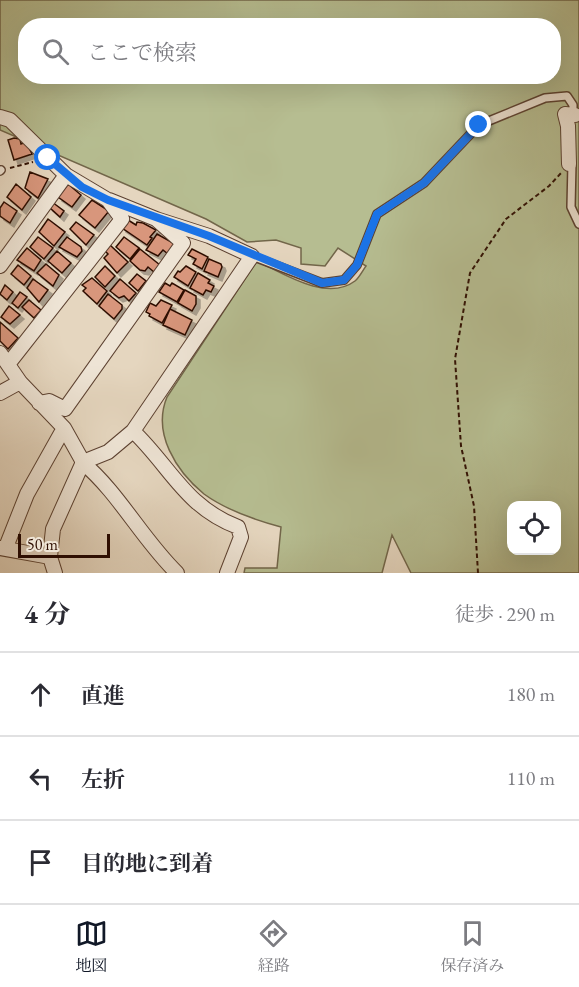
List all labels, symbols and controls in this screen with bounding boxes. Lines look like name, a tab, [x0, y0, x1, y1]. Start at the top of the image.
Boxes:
search box	[18, 18, 561, 84]
icon: search	[39, 35, 72, 68]
text: ここで検索	[87, 38, 197, 67]
route end	[465, 111, 491, 137]
route start	[34, 144, 60, 170]
map controls	[507, 501, 561, 555]
button: locate	[507, 501, 561, 555]
scale bar	[18, 531, 110, 558]
text: 50 m	[27, 534, 58, 555]
text: 4 分	[24, 597, 70, 631]
text: 徒歩 · 290 m	[455, 601, 555, 627]
icon: ahead	[24, 678, 57, 711]
text: 直進	[81, 681, 125, 710]
text: 180 m	[507, 681, 555, 707]
icon: left	[24, 762, 57, 795]
text: 左折	[81, 765, 125, 794]
text: 110 m	[507, 765, 555, 791]
icon: arrive	[24, 846, 57, 879]
text: 目的地に到着	[81, 849, 213, 878]
tab: 地図	[75, 917, 108, 976]
tab: 経路	[257, 917, 290, 976]
tab: 保存済み	[440, 917, 504, 976]

